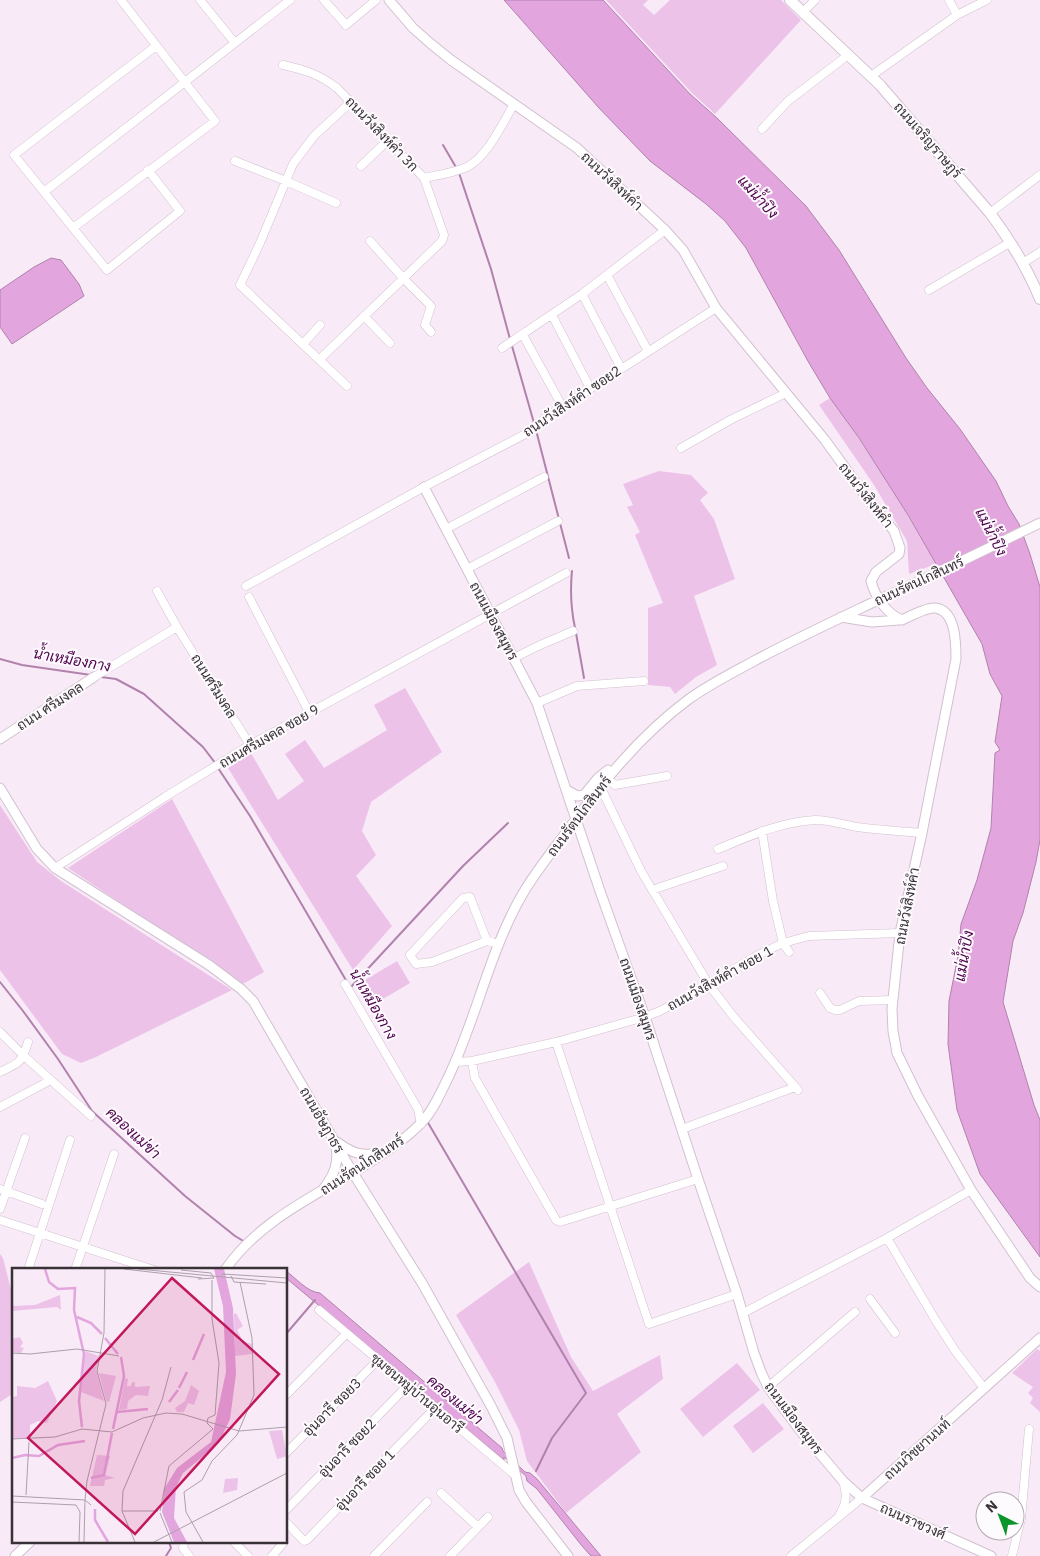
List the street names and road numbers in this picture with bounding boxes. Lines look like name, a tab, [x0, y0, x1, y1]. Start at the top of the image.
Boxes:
street label: ถนนวังสิงห์คำ 3ก	[342, 93, 422, 175]
street label: ถนนเจริญราษฎร์	[890, 98, 966, 182]
street label: ถนนวังสิงห์คำ	[577, 148, 647, 214]
street label: ถนนวังสิงห์คำ ซอย2	[519, 361, 625, 441]
street label: ถนนวังสิงห์คำ	[835, 459, 897, 531]
street label: ถนนรัตนโกสินทร์	[871, 552, 967, 610]
street label: ถนนเมืองสมุทร	[465, 579, 522, 664]
street label: ถนนศรีมงคล	[187, 650, 241, 722]
street label: ถนน ศรีมงคล	[13, 678, 87, 734]
street label: ถนนศรีมงคล ซอย 9	[216, 700, 322, 772]
street label: ถนนรัตนโกสินทร์	[543, 772, 615, 860]
street label: ถนนวังสิงห์คำ	[891, 866, 923, 946]
street label: ถนนวังสิงห์คำ ซอย 1	[664, 942, 776, 1014]
street label: ถนนเมืองสมุทร	[615, 955, 661, 1043]
street label: ถนนอัษฎาธร	[296, 1084, 348, 1156]
street label: ถนนรัตนโกสินทร์	[317, 1131, 408, 1199]
street label: ชุมชนหมู่บ้านอุ่นอารี	[366, 1349, 467, 1438]
street label: อุ่นอารี ซอย3	[299, 1374, 366, 1441]
street label: ถนนเมืองสมุทร	[760, 1378, 827, 1459]
street label: ถนนวิชยานนท์	[880, 1414, 954, 1484]
street label: อุ่นอารี ซอย2	[314, 1415, 380, 1482]
street label: อุ่นอารี ซอย 1	[331, 1445, 400, 1515]
street label: ถนนราชวงศ์	[877, 1499, 949, 1543]

